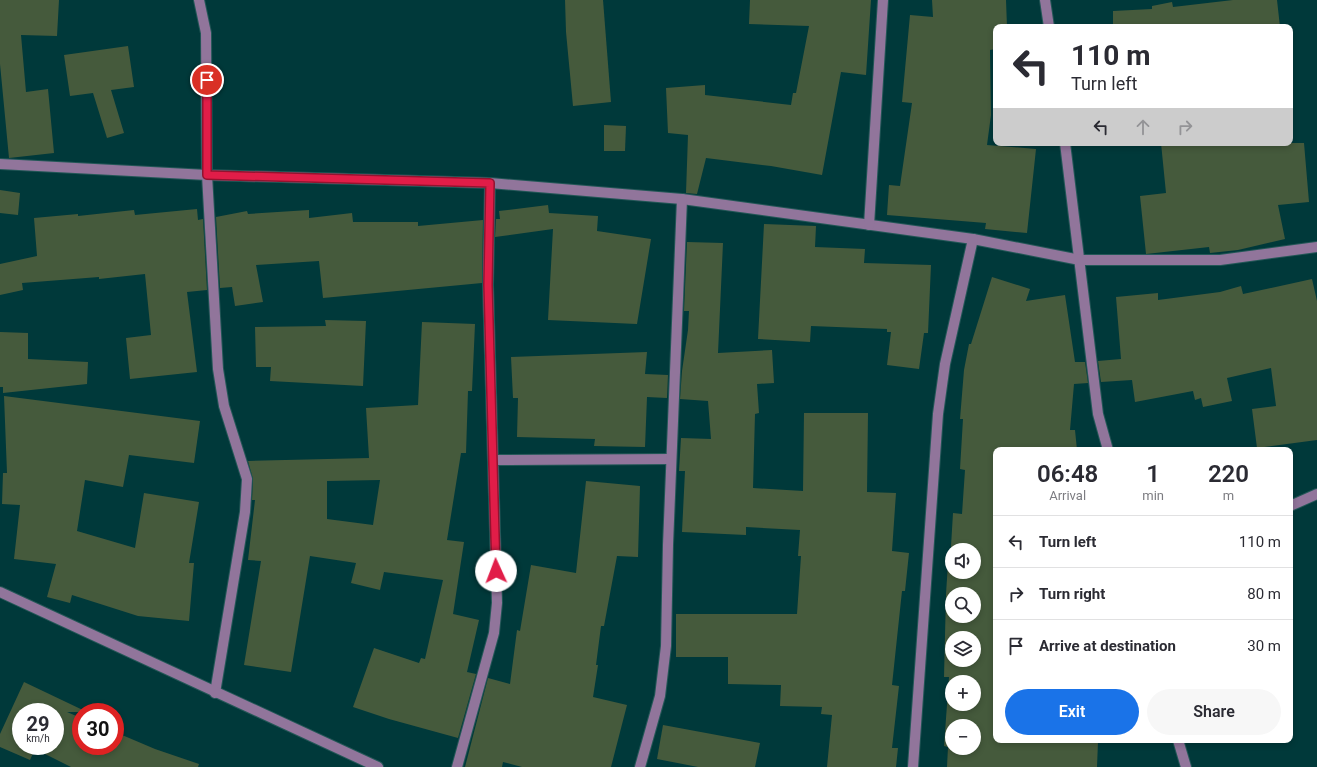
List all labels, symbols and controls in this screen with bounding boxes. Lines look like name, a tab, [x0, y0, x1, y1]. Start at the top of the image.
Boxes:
text: 110 m	[1071, 39, 1150, 72]
icon: left	[1005, 40, 1057, 92]
pin	[190, 63, 224, 97]
icon: arrive	[196, 69, 218, 91]
text: Turn left	[1071, 73, 1137, 94]
icon: left	[1090, 116, 1112, 138]
icon: ahead	[1132, 116, 1154, 138]
icon: right	[1174, 116, 1196, 138]
text: 06:48	[1037, 460, 1098, 488]
text: 1	[1146, 460, 1160, 488]
text: 220	[1208, 460, 1249, 488]
text: Arrival	[1049, 488, 1086, 503]
text: min	[1142, 488, 1164, 503]
text: m	[1223, 488, 1234, 503]
icon: left	[1005, 531, 1027, 553]
text: Turn left	[1039, 533, 1096, 551]
text: 110 m	[1239, 533, 1281, 551]
map controls	[945, 543, 981, 755]
button: sound	[945, 543, 981, 579]
position arrow	[475, 550, 517, 592]
icon: right	[1005, 583, 1027, 605]
text: Turn right	[1039, 585, 1105, 603]
text: 80 m	[1247, 585, 1281, 603]
button: search	[945, 587, 981, 623]
button: layers	[945, 631, 981, 667]
icon: arrive	[1005, 635, 1027, 657]
text: Arrive at destination	[1039, 637, 1176, 655]
text: 30 m	[1247, 637, 1281, 655]
button: +	[945, 675, 981, 711]
button: Exit	[1005, 689, 1139, 735]
button: Share	[1147, 689, 1281, 735]
speed limit sign: 30	[72, 703, 124, 755]
text: 29	[27, 712, 49, 736]
button: −	[945, 719, 981, 755]
text: km/h	[26, 733, 50, 744]

